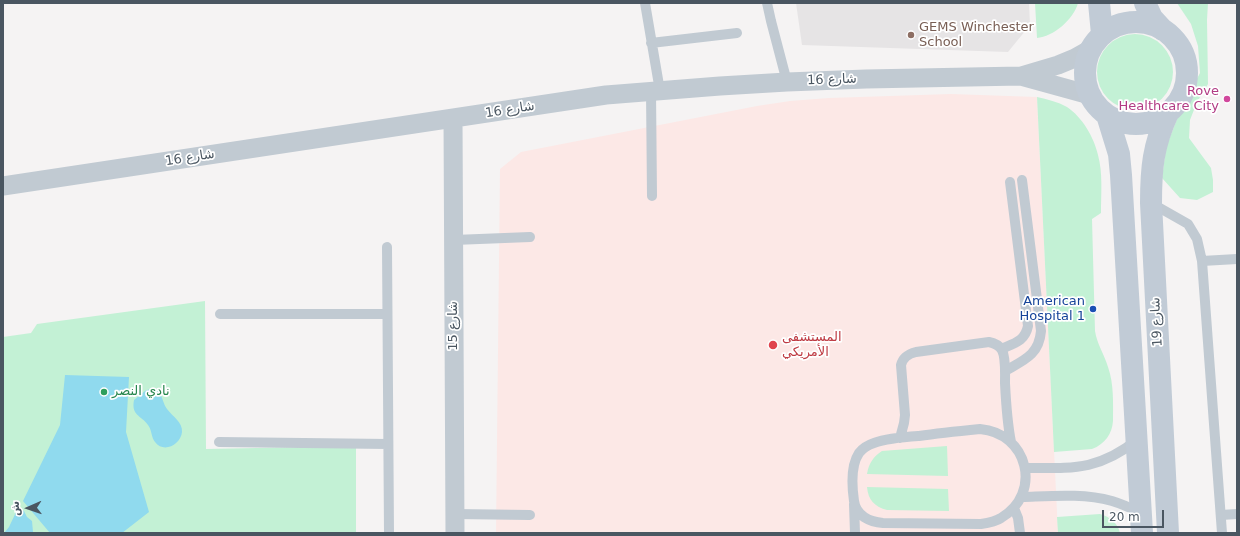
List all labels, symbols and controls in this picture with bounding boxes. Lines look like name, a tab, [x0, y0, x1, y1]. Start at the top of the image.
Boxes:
place label: GEMS Winchester School	[919, 20, 1034, 51]
marker: GEMS Winchester School	[906, 30, 916, 40]
street label: شارع 16	[807, 71, 857, 89]
place label: Rove Healthcare City	[1119, 84, 1219, 115]
marker: Rove Healthcare City	[1222, 94, 1232, 104]
street label: شارع 16	[484, 98, 536, 122]
street label: شارع 16	[164, 146, 216, 170]
place label: American Hospital 1	[1020, 294, 1085, 325]
street label: شارع 19	[1148, 297, 1166, 347]
street label: شارع 15	[446, 301, 462, 351]
marker: American Hospital 1	[1088, 304, 1098, 314]
place label: المستشفى الأمريكي	[782, 330, 842, 361]
marker: المستشفى الأمريكي	[767, 339, 779, 351]
place label: نادي النصر	[112, 384, 170, 400]
marker: نادي النصر	[99, 387, 109, 397]
north arrow	[8, 488, 48, 528]
text: ش	[9, 501, 22, 516]
scale bar	[1104, 502, 1166, 528]
text: 20 m	[1109, 510, 1140, 524]

